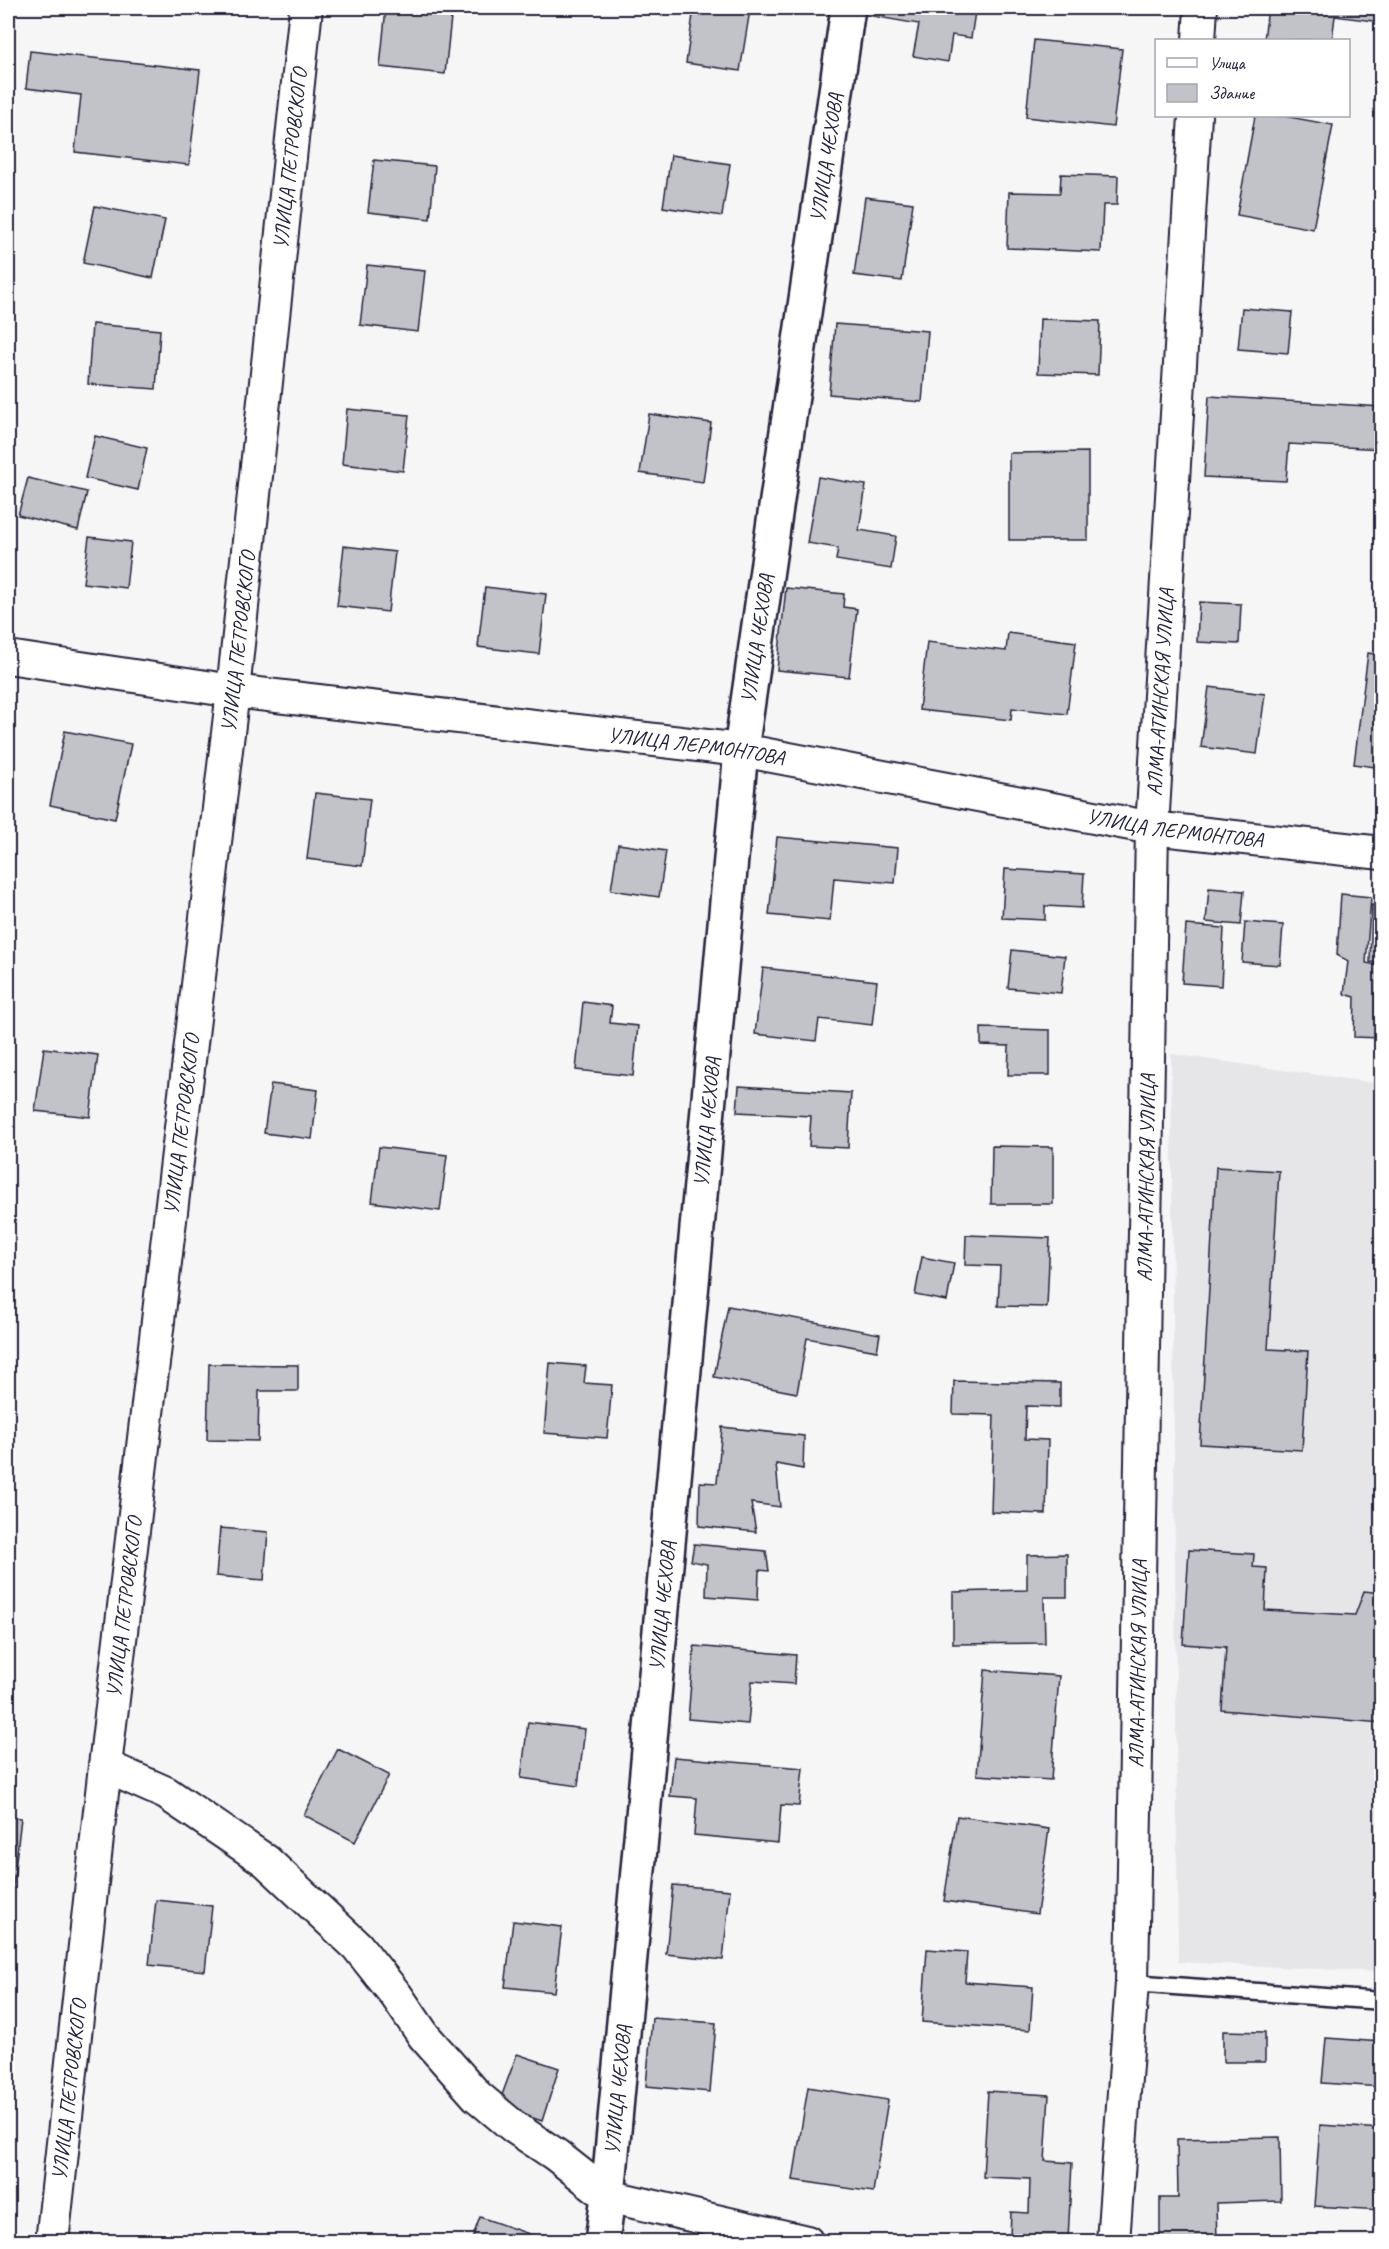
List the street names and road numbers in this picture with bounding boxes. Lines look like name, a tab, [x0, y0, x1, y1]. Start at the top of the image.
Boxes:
street label: УЛИЦА ПЕТРОВСКОГО	[267, 64, 313, 250]
street label: УЛИЦА ЧЕХОВА	[804, 91, 849, 224]
street label: УЛИЦА ПЕТРОВСКОГО	[215, 548, 261, 733]
street label: УЛИЦА ЧЕХОВА	[735, 572, 779, 705]
street label: АЛМА-АТИНСКАЯ УЛИЦА	[1141, 586, 1180, 797]
street label: УЛИЦА ЛЕРМОНТОВА	[607, 722, 788, 771]
street label: УЛИЦА ЛЕРМОНТОВА	[1085, 803, 1266, 853]
street label: УЛИЦА ПЕТРОВСКОГО	[158, 1030, 205, 1216]
street label: УЛИЦА ЧЕХОВА	[688, 1056, 726, 1188]
street label: АЛМА-АТИНСКАЯ УЛИЦА	[1131, 1072, 1161, 1282]
street label: УЛИЦА ПЕТРОВСКОГО	[100, 1513, 148, 1699]
street label: УЛИЦА ЧЕХОВА	[643, 1539, 681, 1672]
street label: АЛМА-АТИНСКАЯ УЛИЦА	[1123, 1558, 1152, 1768]
street label: УЛИЦА ПЕТРОВСКОГО	[46, 1996, 92, 2181]
street label: УЛИЦА ЧЕХОВА	[599, 2023, 637, 2156]

